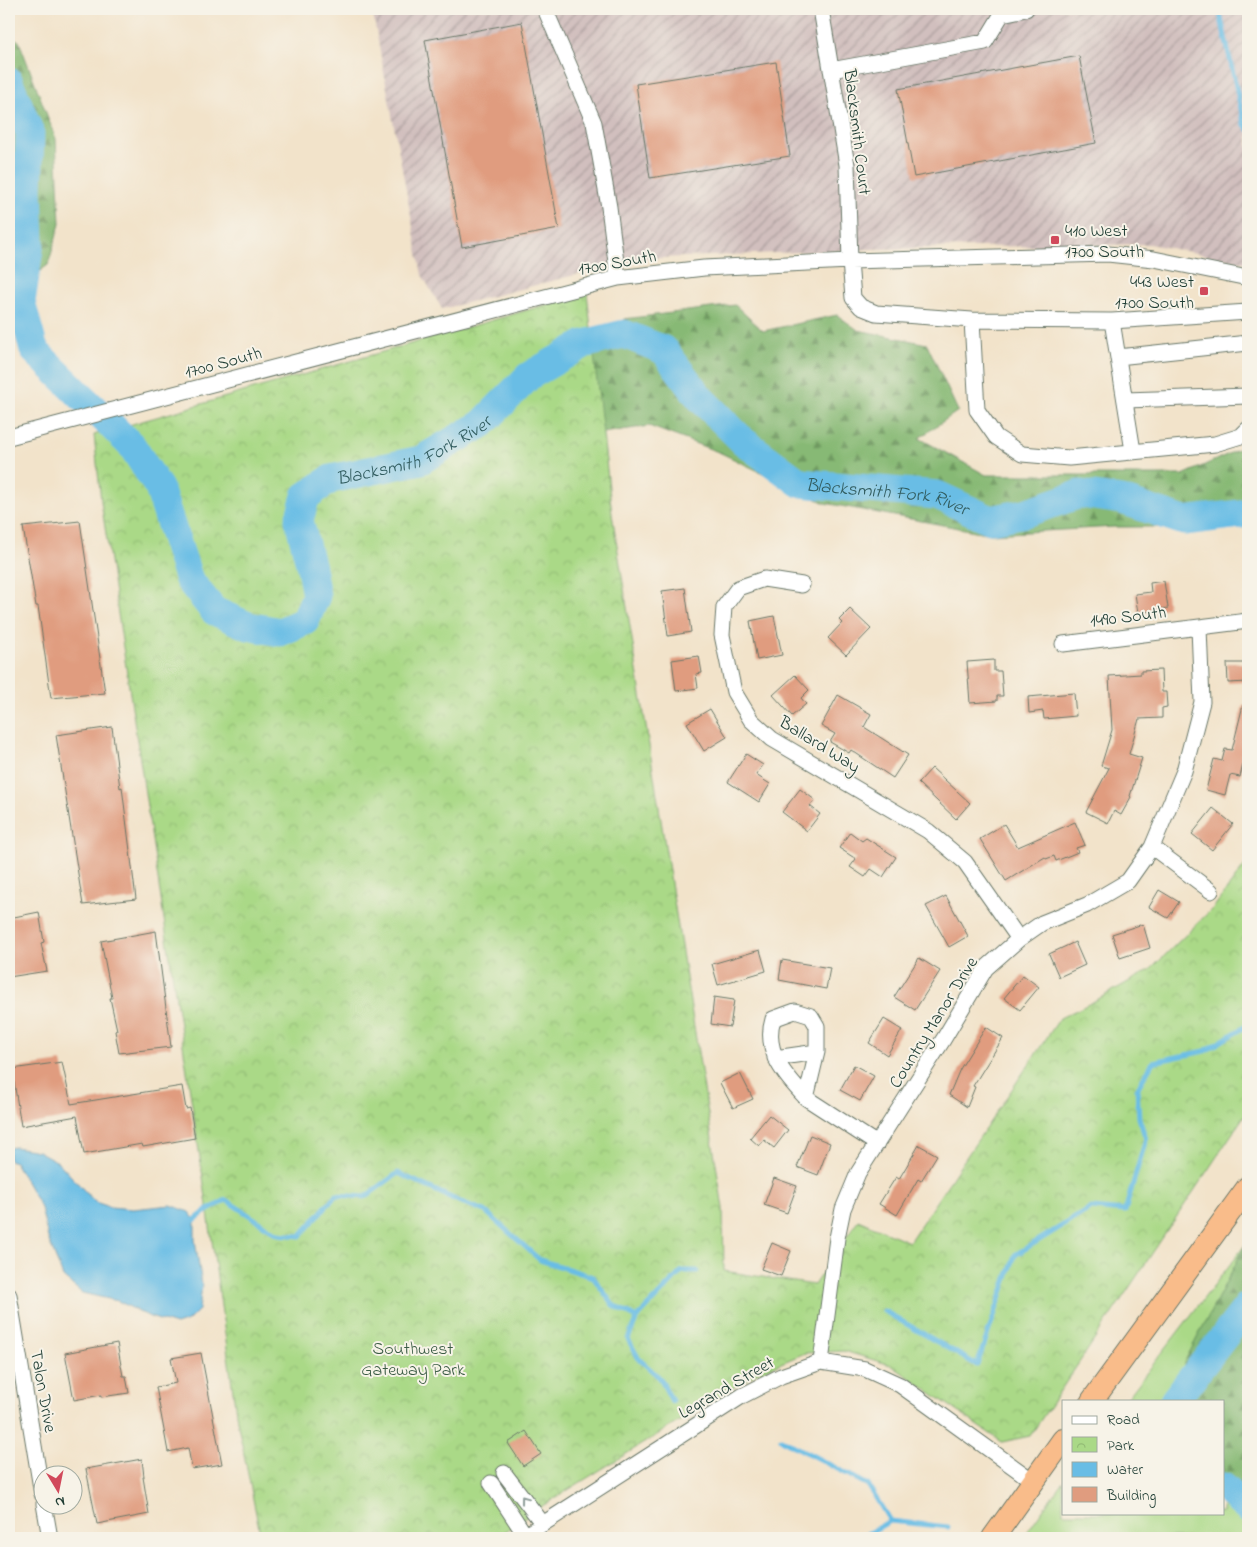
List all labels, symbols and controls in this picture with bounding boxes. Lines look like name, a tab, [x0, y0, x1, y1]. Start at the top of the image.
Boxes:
street label: Blacksmith Court	[835, 67, 877, 196]
place label: 410 West 1700 South	[1065, 219, 1144, 266]
marker: 410 West 1700 South	[1049, 234, 1061, 246]
street label: 1700 South	[576, 244, 658, 284]
place label: 443 West 1700 South	[1115, 270, 1194, 317]
marker: 443 West 1700 South	[1198, 285, 1210, 297]
street label: 1700 South	[182, 341, 265, 387]
water label: Blacksmith Fork River	[334, 409, 501, 494]
water label: Blacksmith Fork River	[804, 473, 974, 525]
street label: 1490 South	[1089, 600, 1168, 636]
street label: Ballard Way	[772, 710, 865, 781]
street label: Country Manor Drive	[884, 951, 986, 1094]
park label: Southwest Gateway Park	[361, 1337, 465, 1384]
street label: Talon Drive	[22, 1348, 62, 1436]
street label: Legrand Street	[674, 1351, 780, 1428]
legend	[1062, 1400, 1224, 1514]
text: Road	[1107, 1409, 1140, 1431]
text: Park	[1107, 1435, 1135, 1457]
text: Water	[1107, 1459, 1143, 1481]
north arrow	[32, 1464, 82, 1514]
text: Building	[1106, 1485, 1156, 1508]
text: N	[54, 1490, 66, 1512]
one-way arrow	[521, 1496, 529, 1505]

